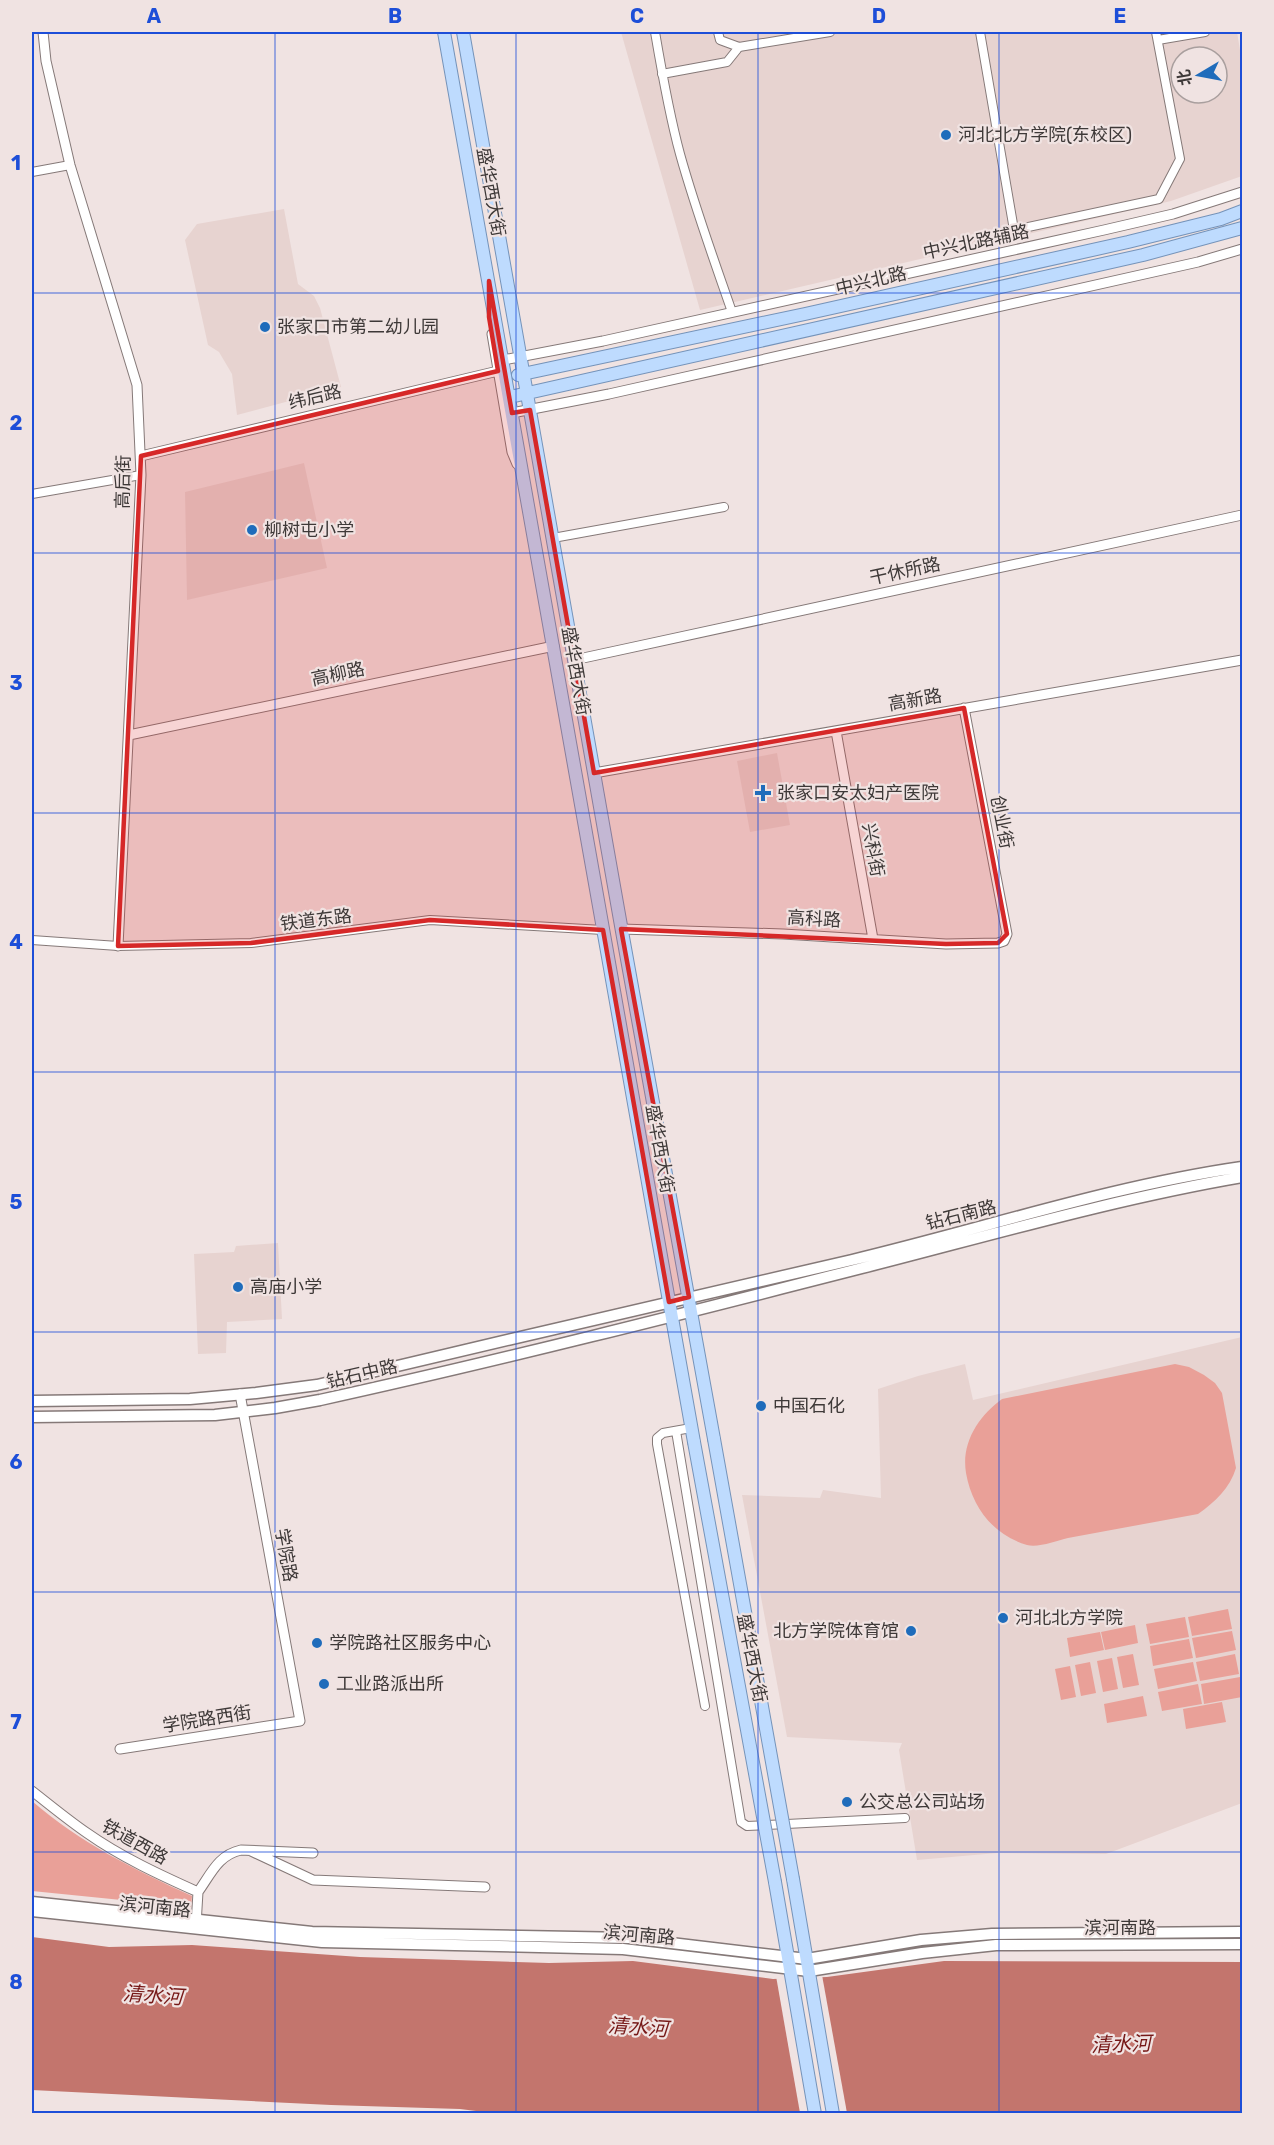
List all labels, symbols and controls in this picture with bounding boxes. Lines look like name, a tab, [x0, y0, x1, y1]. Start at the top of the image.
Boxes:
text: A	[147, 4, 162, 28]
text: B	[388, 4, 402, 28]
text: C	[630, 4, 644, 28]
text: D	[872, 4, 886, 28]
text: E	[1114, 4, 1126, 28]
north arrow	[1169, 45, 1229, 105]
text: 北	[1174, 68, 1195, 87]
place label: 河北北方学院(东校区)	[958, 124, 1132, 146]
marker: 河北北方学院(东校区)	[939, 128, 953, 142]
street label: 盛华西大街	[472, 146, 510, 238]
text: 1	[11, 151, 21, 175]
street label: 中兴北路辅路	[921, 220, 1031, 264]
street label: 中兴北路	[833, 262, 909, 300]
place label: 张家口市第二幼儿园	[277, 316, 439, 338]
marker: 张家口市第二幼儿园	[258, 320, 272, 334]
street label: 纬后路	[286, 380, 344, 414]
text: 2	[10, 411, 23, 435]
street label: 高后街	[112, 455, 134, 509]
place label: 柳树屯小学	[264, 519, 354, 541]
marker: 柳树屯小学	[245, 523, 259, 537]
street label: 干休所路	[867, 553, 943, 589]
street label: 盛华西大街	[557, 625, 595, 717]
street label: 高柳路	[309, 658, 367, 690]
text: 3	[9, 671, 23, 695]
street label: 高新路	[887, 684, 943, 716]
place label: 张家口安太妇产医院	[777, 782, 939, 804]
marker: 张家口安太妇产医院	[754, 784, 772, 802]
street label: 创业街	[986, 793, 1018, 851]
street label: 兴科街	[857, 822, 889, 878]
street label: 铁道东路	[279, 905, 353, 935]
street label: 高科路	[786, 907, 842, 931]
text: 4	[9, 930, 23, 954]
street label: 盛华西大街	[641, 1103, 679, 1195]
text: 5	[10, 1190, 23, 1214]
street label: 钻石南路	[923, 1196, 999, 1234]
place label: 高庙小学	[250, 1276, 322, 1298]
marker: 高庙小学	[231, 1280, 245, 1294]
street label: 钻石中路	[324, 1355, 400, 1393]
place label: 中国石化	[773, 1395, 845, 1417]
marker: 中国石化	[754, 1399, 768, 1413]
text: 6	[9, 1450, 23, 1474]
street label: 学院路	[270, 1527, 302, 1583]
place label: 河北北方学院	[1015, 1607, 1123, 1629]
marker: 河北北方学院	[996, 1611, 1010, 1625]
street label: 盛华西大街	[733, 1612, 771, 1704]
place label: 北方学院体育馆	[773, 1620, 899, 1642]
marker: 北方学院体育馆	[904, 1624, 918, 1638]
place label: 学院路社区服务中心	[329, 1632, 491, 1654]
marker: 学院路社区服务中心	[310, 1636, 324, 1650]
place label: 工业路派出所	[336, 1673, 444, 1695]
marker: 工业路派出所	[317, 1677, 331, 1691]
street label: 学院路西街	[161, 1701, 253, 1737]
text: 7	[10, 1710, 22, 1734]
place label: 公交总公司站场	[859, 1791, 985, 1813]
marker: 公交总公司站场	[840, 1795, 854, 1809]
street label: 铁道西路	[98, 1815, 172, 1869]
street label: 滨河南路	[118, 1892, 192, 1922]
street label: 滨河南路	[1084, 1917, 1156, 1939]
street label: 滨河南路	[602, 1921, 676, 1949]
text: 8	[9, 1970, 23, 1994]
water label: 清水河	[122, 1981, 188, 2009]
water label: 清水河	[607, 2013, 673, 2041]
water label: 清水河	[1091, 2031, 1155, 2057]

